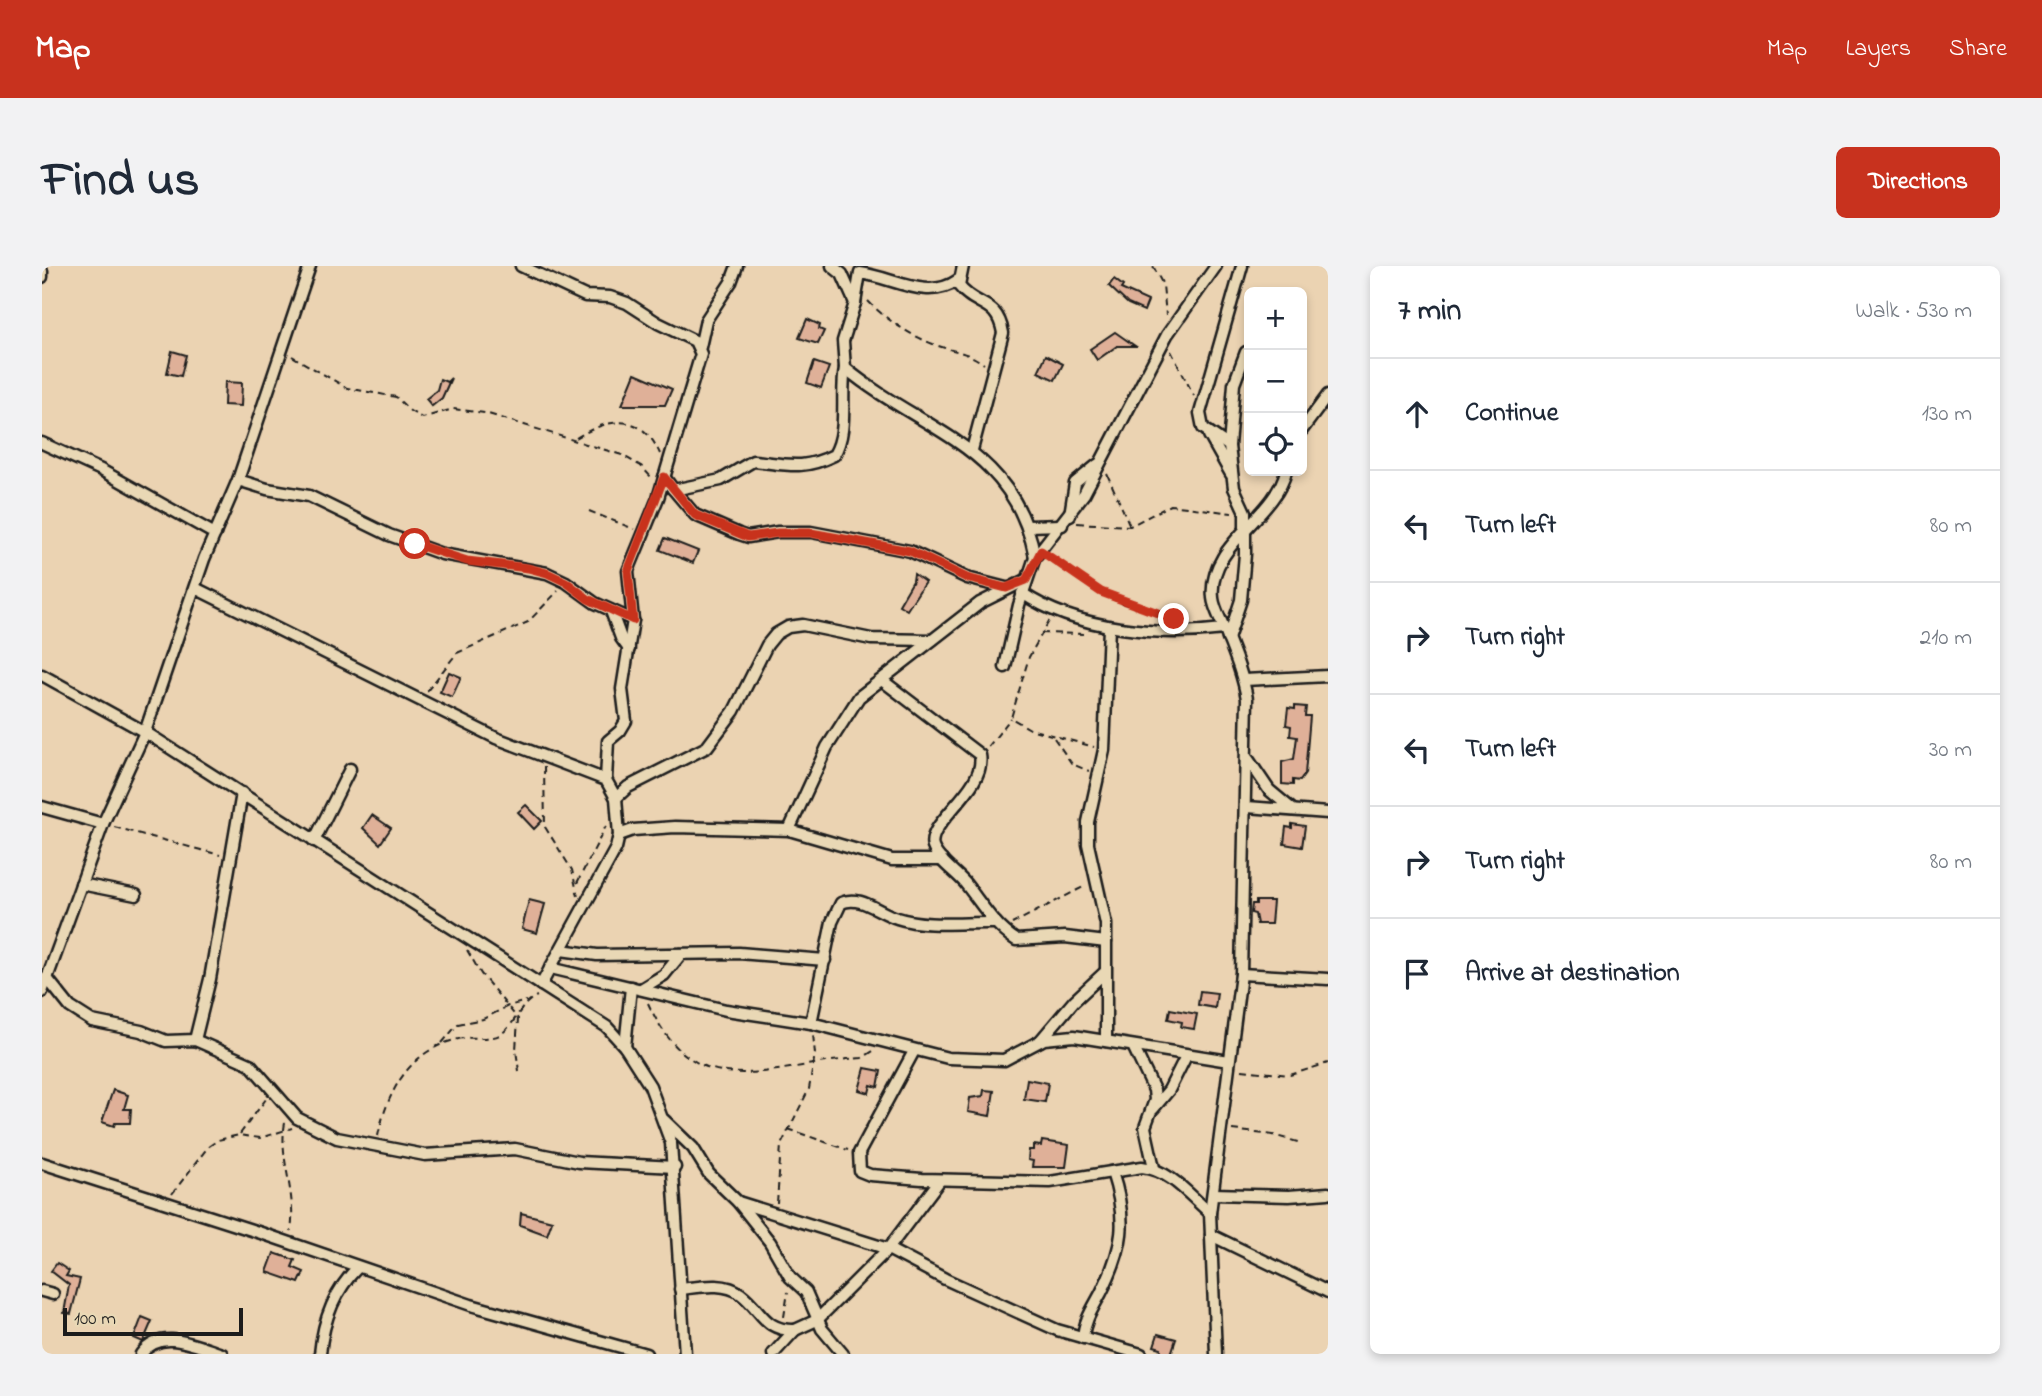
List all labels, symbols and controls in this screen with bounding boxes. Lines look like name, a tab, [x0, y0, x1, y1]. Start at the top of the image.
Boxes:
text: Map	[35, 25, 91, 73]
text: Map	[1767, 32, 1807, 67]
text: Layers	[1845, 32, 1911, 67]
text: Share	[1949, 32, 2007, 67]
text: Find us	[42, 146, 199, 218]
button: Directions	[1836, 147, 2000, 218]
map controls	[1244, 287, 1307, 476]
button: +	[1244, 287, 1307, 350]
text: 7 min	[1398, 290, 1461, 334]
text: Walk · 530 m	[1855, 295, 1972, 328]
button: −	[1244, 350, 1307, 413]
icon: ahead	[1398, 395, 1436, 433]
text: Continue	[1465, 395, 1558, 433]
text: 130 m	[1922, 398, 1972, 431]
button: locate	[1244, 413, 1307, 476]
icon: left	[1398, 507, 1436, 545]
text: Turn left	[1465, 507, 1556, 545]
text: 80 m	[1930, 510, 1972, 543]
route start	[399, 528, 430, 559]
route end	[1158, 603, 1189, 634]
icon: right	[1398, 619, 1436, 657]
text: Turn right	[1465, 619, 1565, 657]
text: 210 m	[1920, 622, 1972, 655]
icon: left	[1398, 731, 1436, 769]
text: Turn left	[1465, 731, 1556, 769]
text: 30 m	[1929, 734, 1972, 767]
icon: right	[1398, 843, 1436, 881]
text: Turn right	[1465, 843, 1565, 881]
text: 80 m	[1930, 846, 1972, 879]
icon: arrive	[1398, 955, 1436, 993]
text: Arrive at destination	[1465, 955, 1680, 993]
scale bar	[63, 1305, 243, 1337]
text: 100 m	[74, 1306, 116, 1333]

